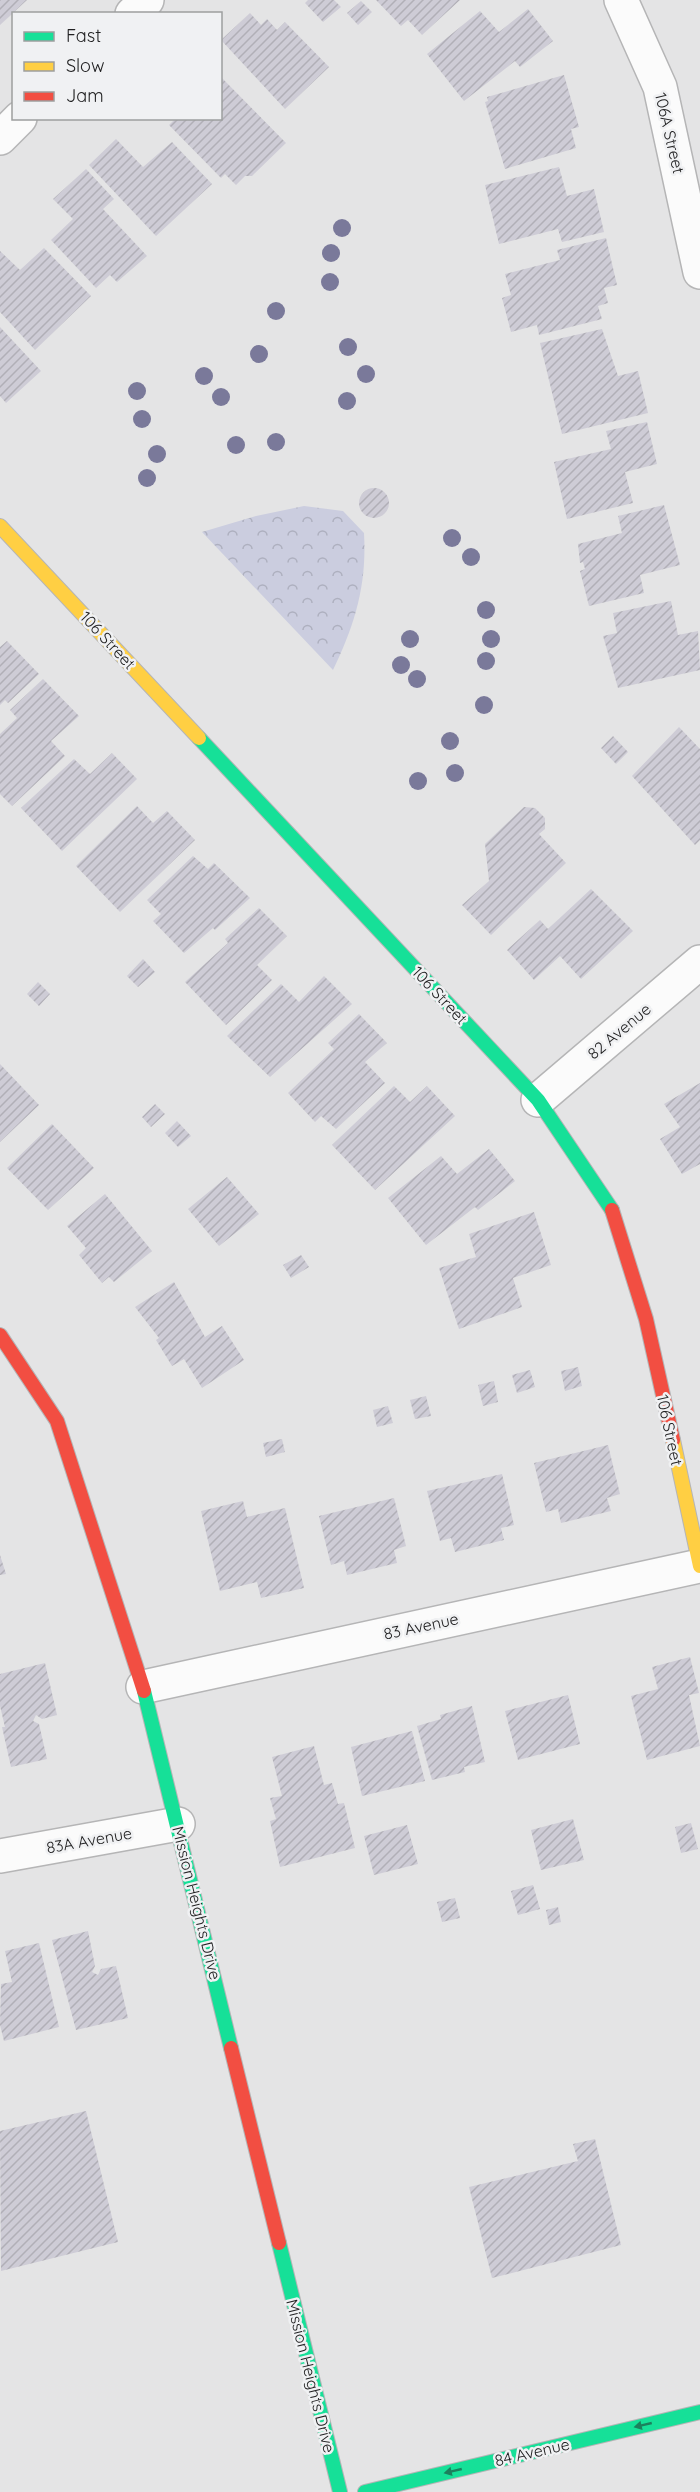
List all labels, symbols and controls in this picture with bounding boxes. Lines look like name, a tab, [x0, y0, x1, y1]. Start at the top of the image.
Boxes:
legend	[12, 12, 222, 120]
text: Fast	[66, 24, 101, 47]
text: Slow	[66, 54, 104, 77]
text: Jam	[66, 84, 104, 107]
street label: 106A Street	[651, 91, 689, 175]
street label: 106 Street	[76, 607, 140, 673]
street label: 106 Street	[408, 962, 472, 1028]
street label: 82 Avenue	[583, 999, 655, 1063]
street label: 106 Street	[653, 1393, 687, 1467]
street label: 83 Avenue	[382, 1608, 460, 1644]
street label: 83A Avenue	[45, 1823, 133, 1857]
street label: Mission Heights Drive	[168, 1824, 226, 1982]
street label: Mission Heights Drive	[282, 2297, 340, 2455]
one-way arrow	[634, 2421, 652, 2431]
street label: 84 Avenue	[493, 2434, 571, 2470]
one-way arrow	[444, 2466, 463, 2476]

